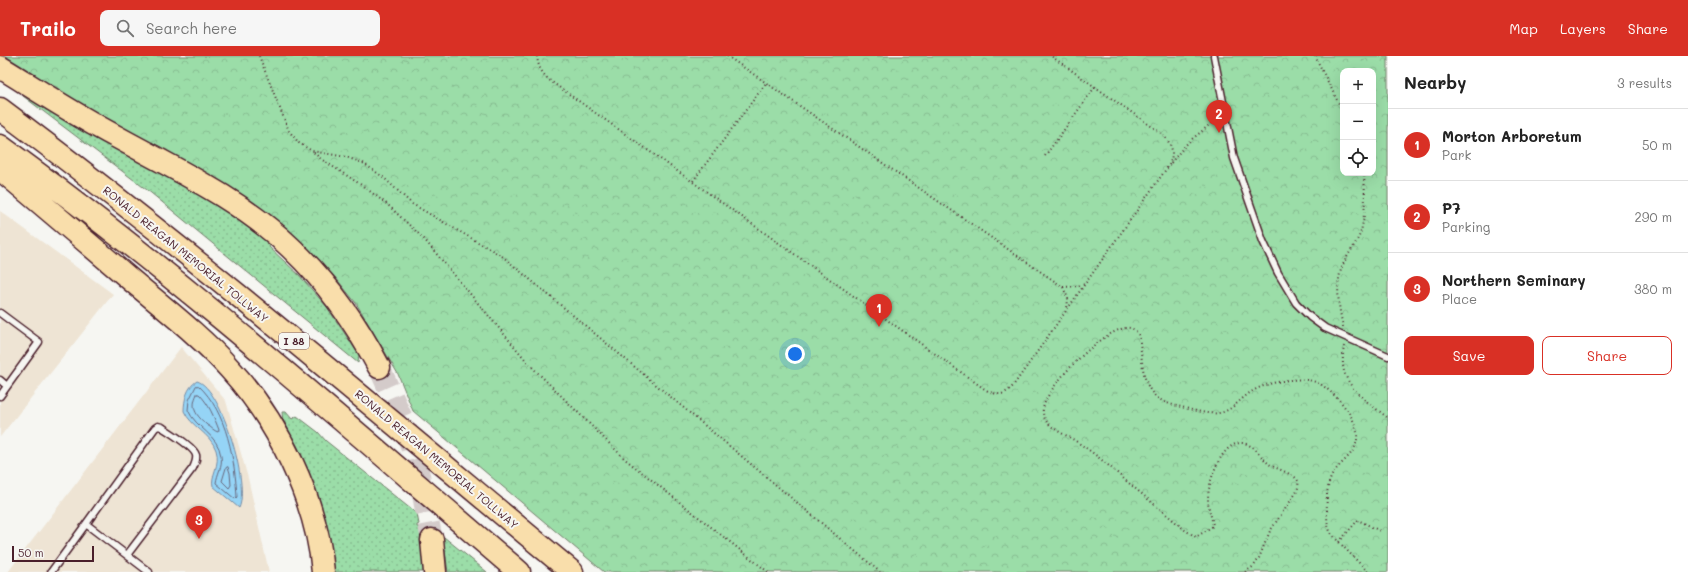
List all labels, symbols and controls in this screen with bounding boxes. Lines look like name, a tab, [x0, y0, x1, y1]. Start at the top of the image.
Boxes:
search box	[100, 10, 380, 46]
text: Trailo	[20, 16, 76, 41]
icon: search	[114, 17, 136, 39]
text: Search here	[146, 18, 237, 38]
text: Map	[1509, 19, 1538, 38]
text: Layers	[1560, 19, 1606, 38]
text: Share	[1628, 19, 1668, 38]
map controls	[1340, 68, 1376, 176]
button: +	[1340, 68, 1376, 104]
text: Nearby	[1404, 71, 1466, 93]
text: 3 results	[1617, 74, 1672, 91]
pin: 2	[1206, 100, 1232, 133]
button: −	[1340, 104, 1376, 140]
text: Morton Arboretum	[1442, 126, 1582, 146]
text: 1	[1414, 136, 1420, 153]
text: 50 m	[1642, 136, 1672, 153]
button: locate	[1340, 140, 1376, 176]
text: Park	[1442, 146, 1471, 163]
street label: RONALD REAGAN MEMORIAL TOLLWAY	[100, 182, 272, 326]
text: P7	[1442, 198, 1461, 218]
text: 2	[1413, 208, 1421, 225]
text: 290 m	[1635, 208, 1672, 225]
text: Parking	[1442, 218, 1490, 235]
text: Northern Seminary	[1442, 270, 1586, 290]
text: 3	[1413, 280, 1421, 297]
text: 380 m	[1634, 280, 1672, 297]
text: Place	[1442, 290, 1477, 307]
pin: 1	[866, 294, 892, 327]
road number: I 88	[279, 333, 309, 349]
button: Save	[1404, 336, 1534, 375]
button: Share	[1542, 336, 1672, 375]
your location	[785, 344, 805, 364]
street label: RONALD REAGAN MEMORIAL TOLLWAY	[352, 386, 522, 532]
pin: 3	[186, 506, 212, 539]
scale bar	[12, 544, 94, 563]
text: 50 m	[18, 545, 44, 560]

